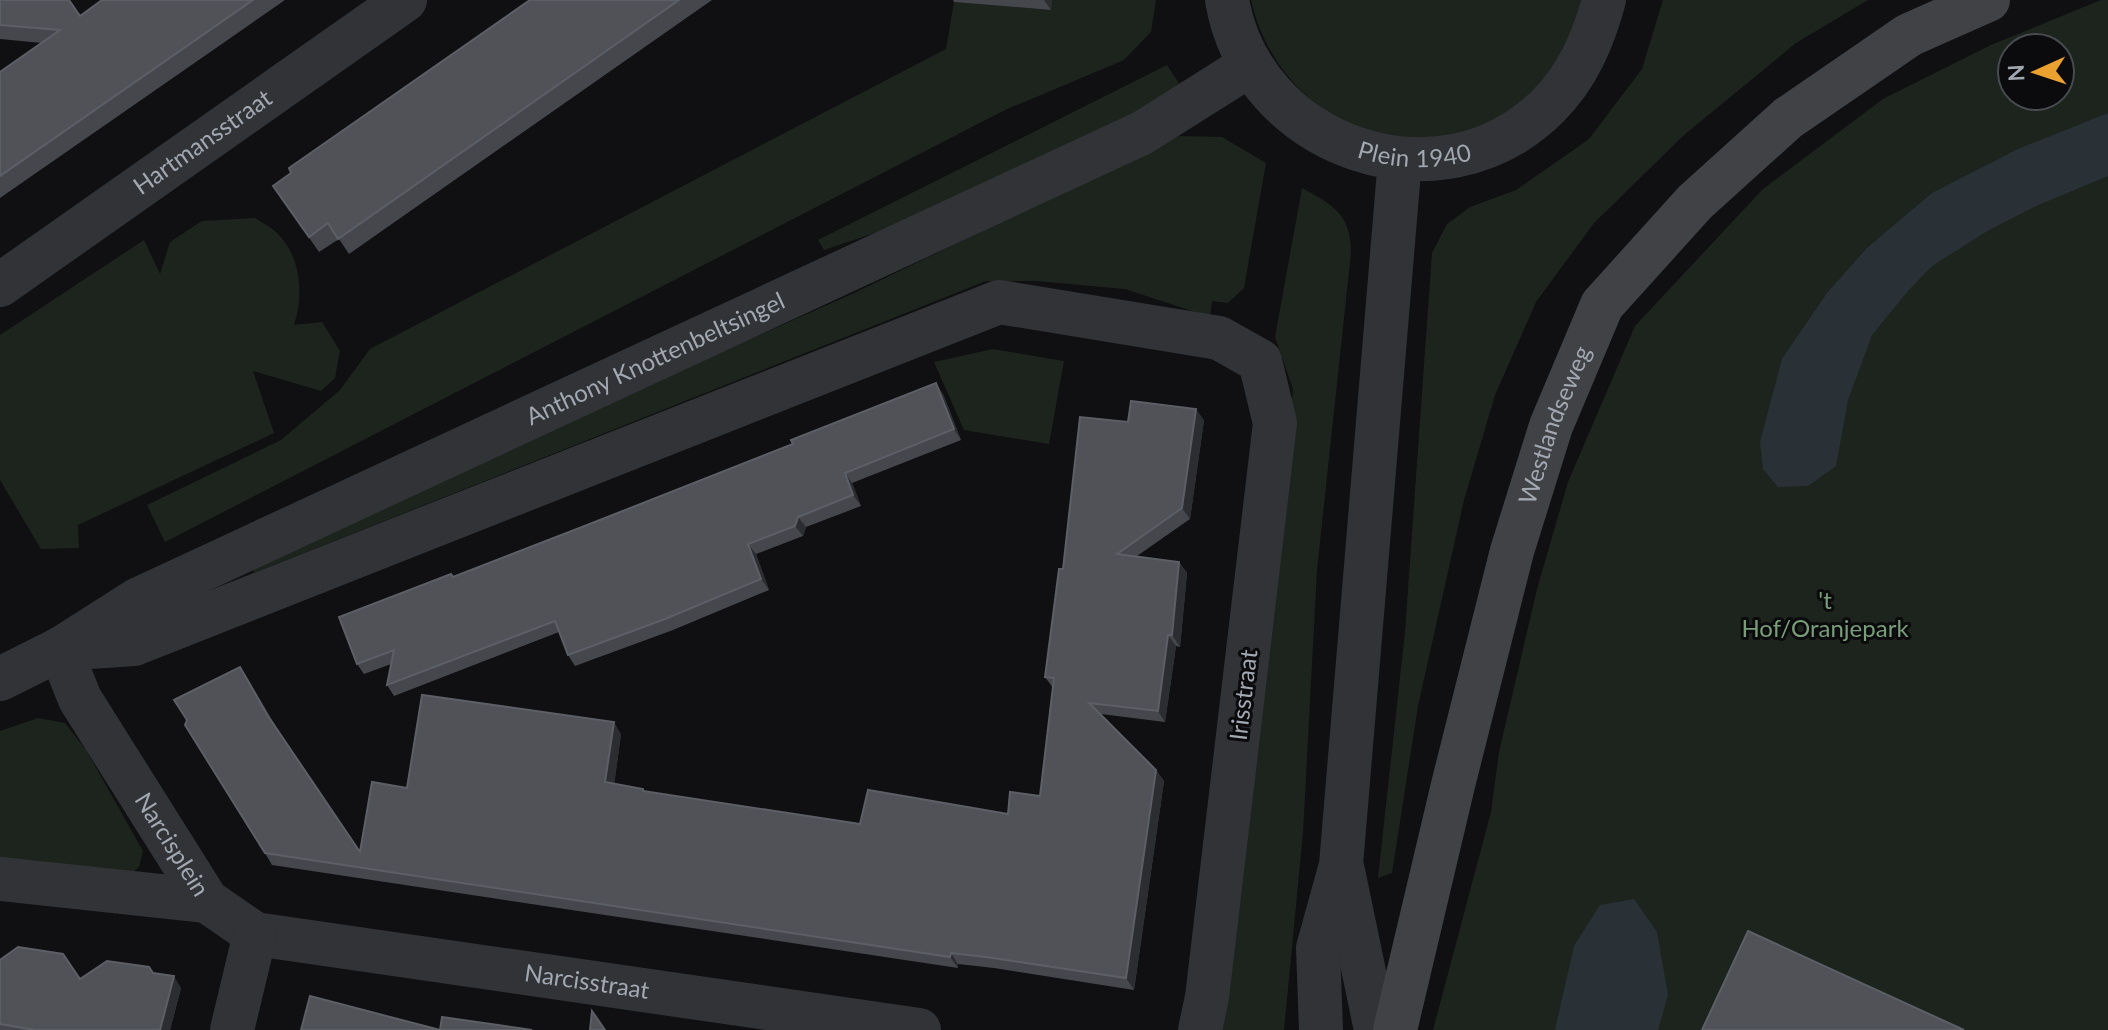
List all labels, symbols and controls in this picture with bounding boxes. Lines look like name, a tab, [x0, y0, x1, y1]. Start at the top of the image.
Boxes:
north arrow	[1996, 32, 2076, 112]
text: N	[2002, 64, 2029, 82]
street label: Hartmansstraat	[127, 82, 277, 200]
street label: Plein 1940	[1355, 134, 1474, 172]
street label: Anthony Knottenbeltsingel	[521, 285, 789, 430]
street label: Westlandseweg	[1512, 341, 1596, 507]
park label: 't Hof/Oranjepark	[1741, 585, 1909, 642]
street label: Irisstraat	[1223, 647, 1263, 742]
street label: Narcisplein	[130, 787, 216, 901]
street label: Narcisstraat	[523, 957, 652, 1004]

